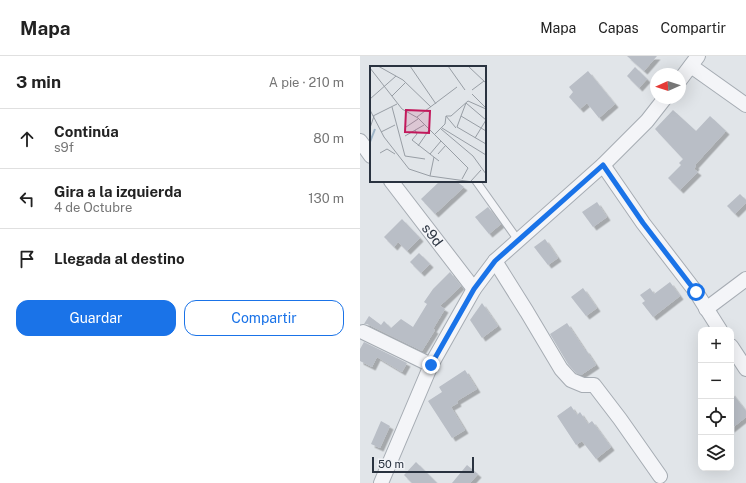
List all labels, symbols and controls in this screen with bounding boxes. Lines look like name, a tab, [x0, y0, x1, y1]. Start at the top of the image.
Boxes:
text: Mapa	[20, 17, 70, 39]
text: Mapa	[540, 20, 576, 36]
text: Capas	[598, 20, 639, 36]
text: Compartir	[661, 20, 726, 36]
inset map	[370, 66, 486, 182]
north arrow	[650, 68, 686, 104]
text: 3 min	[16, 72, 61, 92]
text: A pie · 210 m	[269, 75, 344, 90]
text: Continúa	[54, 123, 119, 140]
icon: ahead	[16, 128, 38, 150]
text: 80 m	[313, 131, 344, 146]
text: s9f	[54, 140, 74, 155]
text: Gira a la izquierda	[54, 183, 182, 200]
icon: left	[16, 188, 38, 210]
text: 130 m	[308, 191, 344, 206]
text: 4 de Octubre	[54, 200, 132, 215]
street label: s9d	[419, 220, 446, 249]
icon: arrive	[16, 248, 38, 270]
text: Llegada al destino	[54, 250, 185, 267]
route start	[687, 283, 705, 301]
button: Guardar	[16, 300, 176, 336]
button: Compartir	[184, 300, 344, 336]
map controls	[698, 327, 734, 471]
button: +	[698, 327, 734, 363]
route end	[422, 356, 440, 374]
button: −	[698, 363, 734, 399]
button: locate	[698, 399, 734, 435]
button: layers	[698, 435, 734, 471]
scale bar	[372, 455, 474, 474]
text: 50 m	[378, 458, 404, 470]

